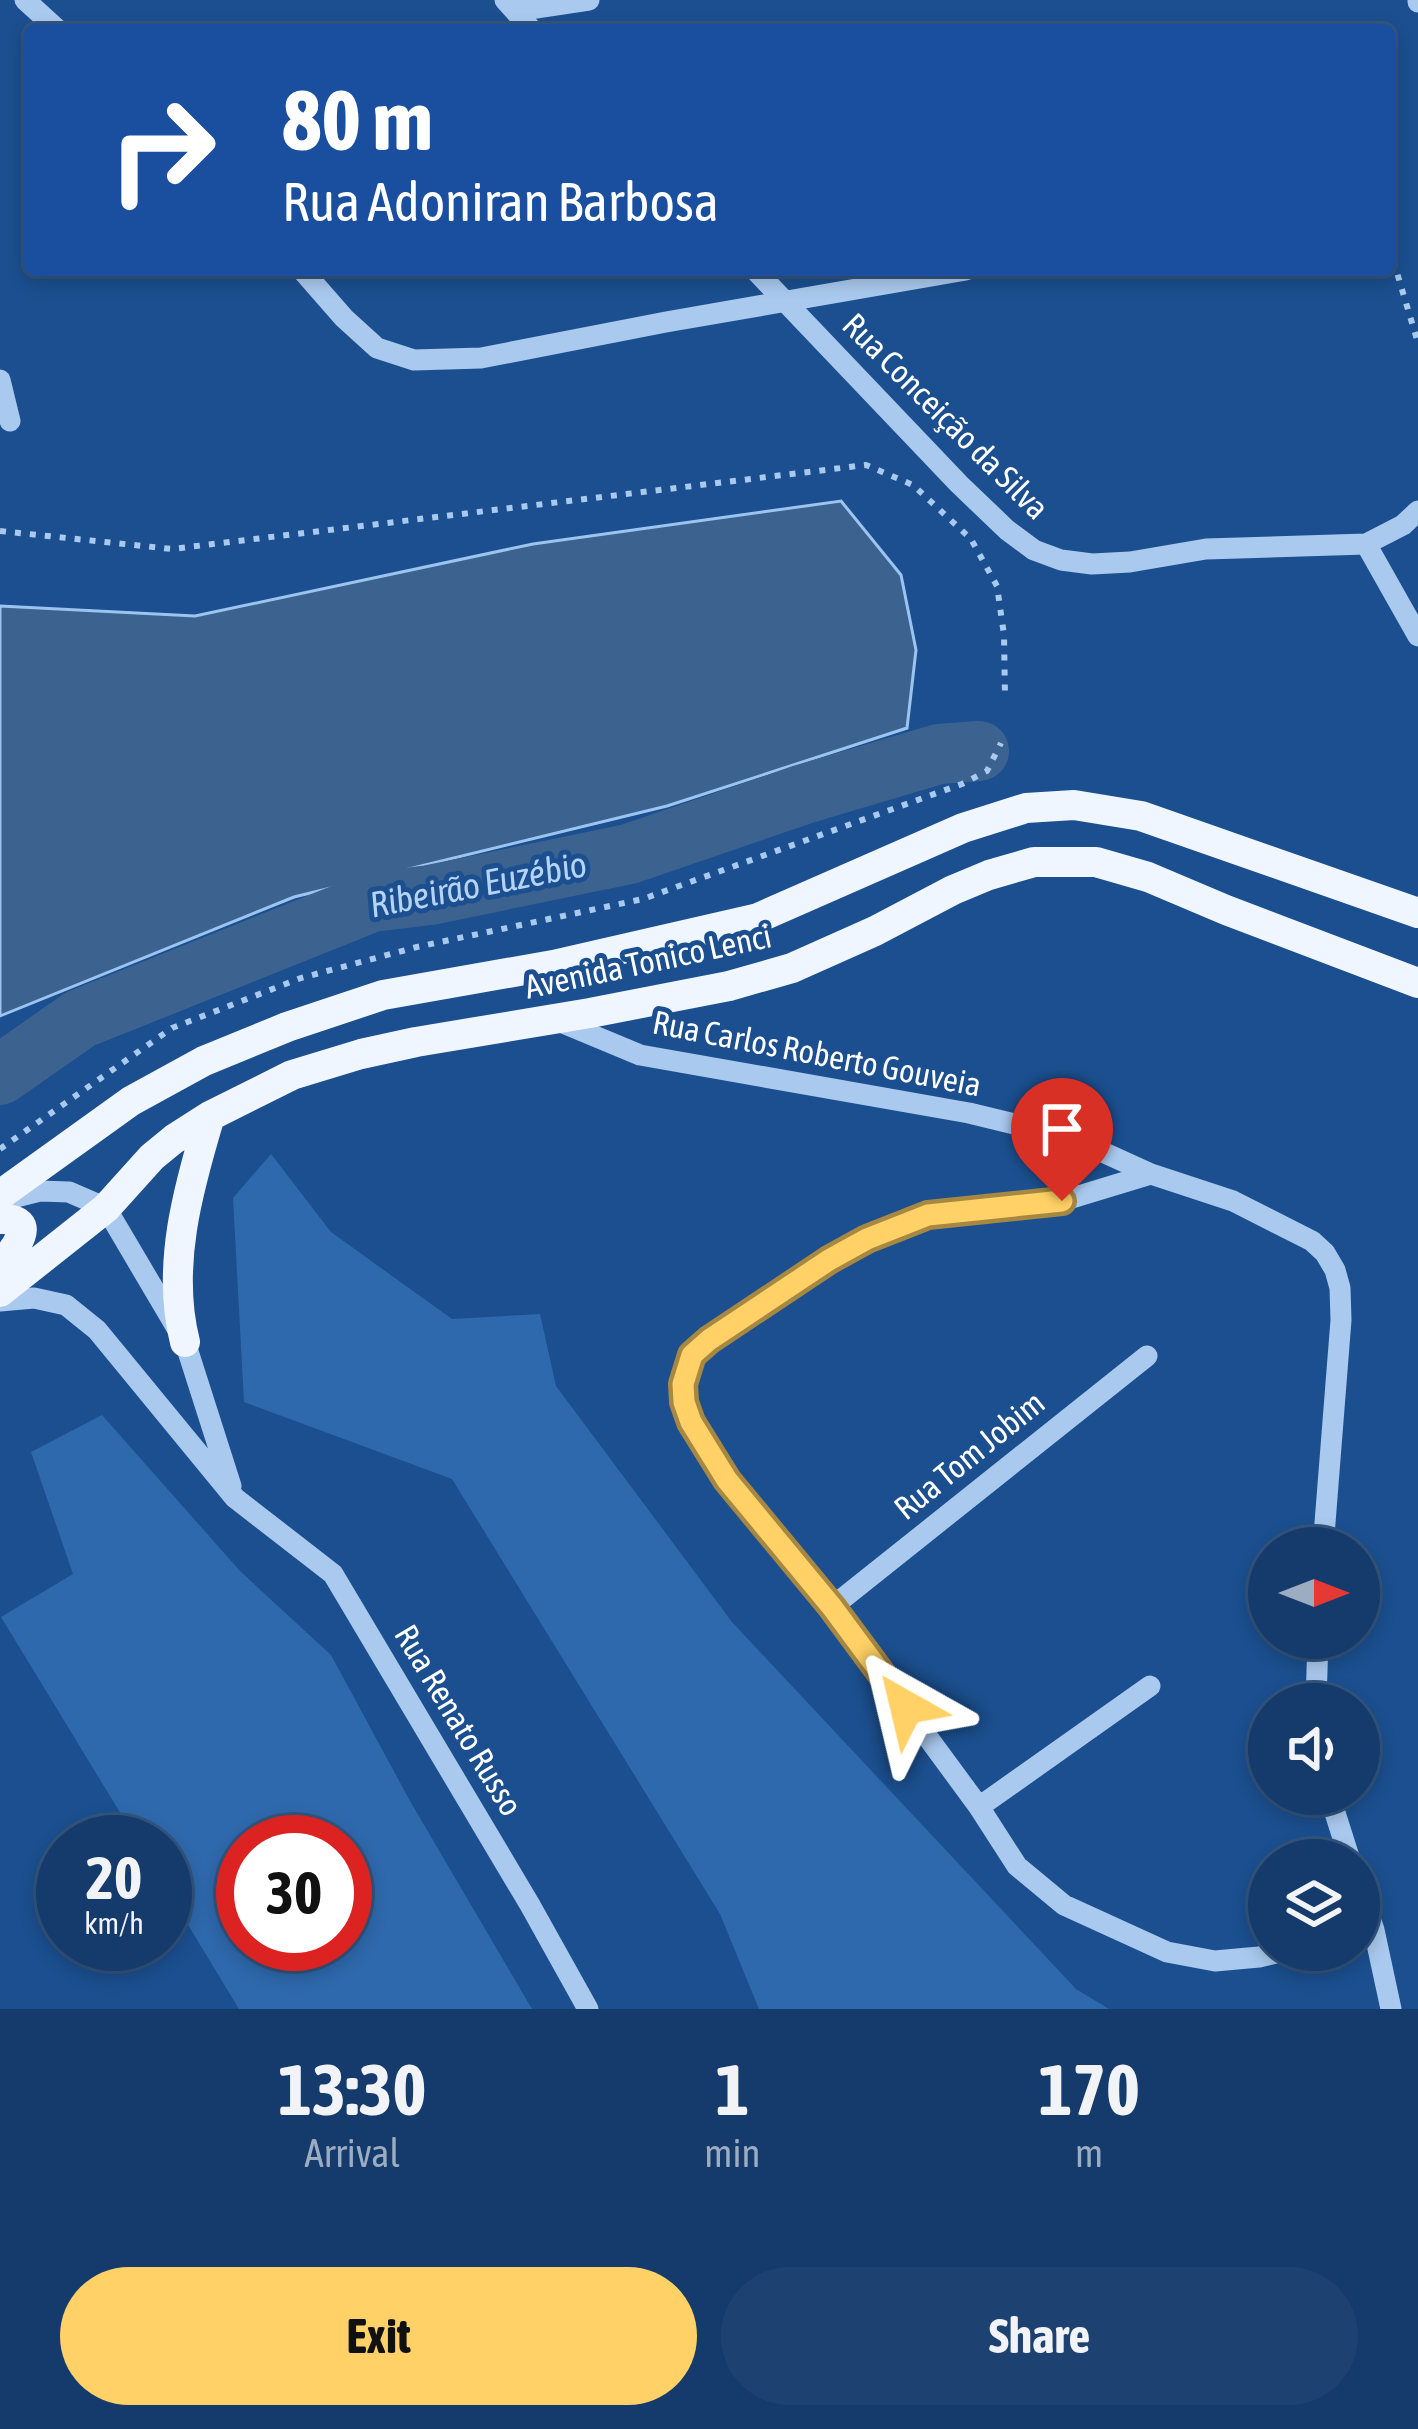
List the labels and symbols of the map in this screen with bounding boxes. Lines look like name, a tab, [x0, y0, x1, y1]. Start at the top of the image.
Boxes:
street label: Rua Conceição da Silva	[835, 305, 1057, 527]
water label: Ribeirão Euzébio	[366, 842, 590, 926]
street label: Avenida Tonico Lenci	[521, 916, 775, 1006]
street label: Rua Carlos Roberto Gouveia	[650, 1003, 984, 1103]
pin	[1011, 1078, 1113, 1201]
street label: Rua Tom Jobim	[886, 1383, 1052, 1527]
north arrow	[1248, 1527, 1380, 1659]
street label: Rua Renato Russo	[387, 1618, 531, 1822]
position arrow	[843, 1644, 969, 1770]
speed limit sign: 30	[216, 1815, 372, 1971]

